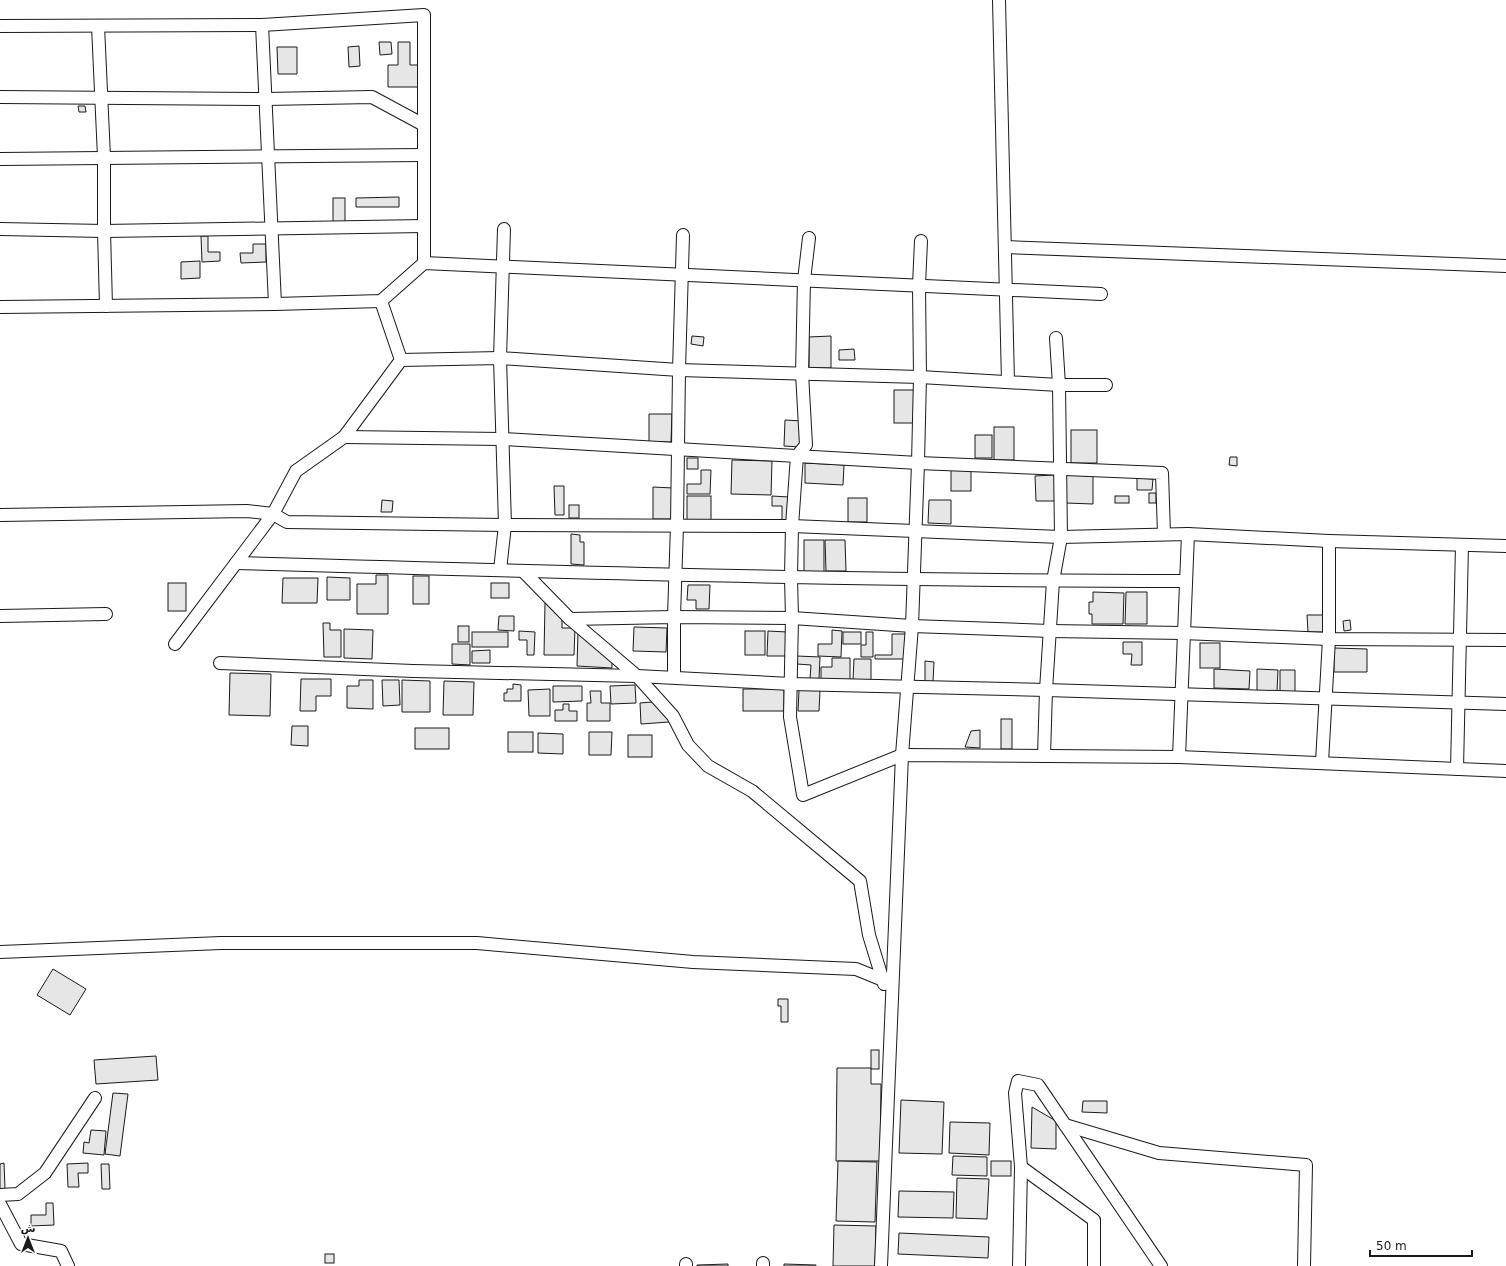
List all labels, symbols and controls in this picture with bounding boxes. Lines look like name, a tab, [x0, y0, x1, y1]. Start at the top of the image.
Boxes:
north arrow	[8, 1218, 48, 1258]
text: ش	[20, 1222, 36, 1235]
scale bar	[1370, 1232, 1472, 1258]
text: 50 m	[1376, 1239, 1407, 1253]

